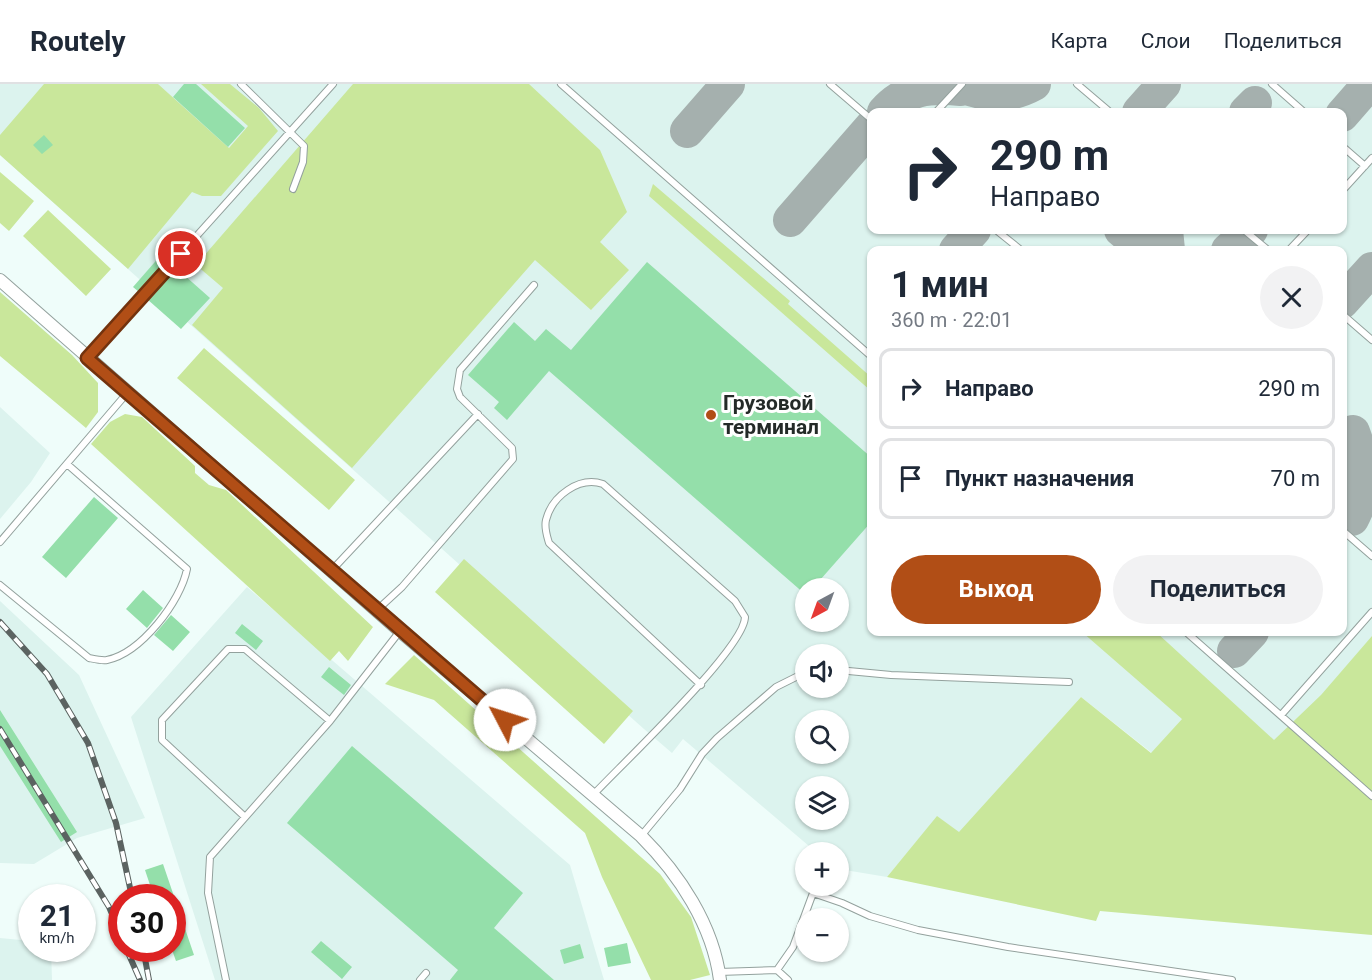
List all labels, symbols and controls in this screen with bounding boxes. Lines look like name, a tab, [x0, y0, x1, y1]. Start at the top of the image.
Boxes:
text: Routely	[30, 25, 126, 58]
text: Карта	[1051, 29, 1108, 53]
text: Слои	[1141, 29, 1191, 53]
text: Поделиться	[1224, 29, 1342, 53]
text: 290 m	[990, 131, 1109, 180]
icon: right	[891, 132, 969, 210]
text: Направо	[990, 181, 1100, 213]
pin	[155, 228, 206, 279]
icon: arrive	[164, 237, 197, 270]
text: 1 мин	[891, 264, 989, 306]
button: close	[1260, 266, 1323, 329]
text: 360 m · 22:01	[891, 308, 1012, 332]
icon: right	[894, 372, 927, 405]
text: Направо	[945, 376, 1034, 401]
text: 290 m	[1258, 376, 1320, 401]
place label: Грузовой терминал	[723, 391, 819, 439]
marker: Грузовой терминал	[704, 408, 718, 422]
icon: arrive	[894, 462, 927, 495]
text: Пункт назначения	[945, 466, 1134, 491]
text: 70 m	[1271, 466, 1320, 491]
button: Выход	[891, 555, 1101, 624]
button: Поделиться	[1113, 555, 1323, 624]
north arrow	[795, 578, 849, 632]
map controls	[795, 578, 849, 962]
button: sound	[795, 644, 849, 698]
position arrow	[473, 688, 537, 752]
button: search	[795, 710, 849, 764]
button: layers	[795, 776, 849, 830]
button: +	[795, 842, 849, 896]
speed limit sign: 30	[108, 884, 186, 962]
text: 21	[40, 898, 74, 933]
button: −	[795, 908, 849, 962]
text: km/h	[39, 929, 75, 947]

